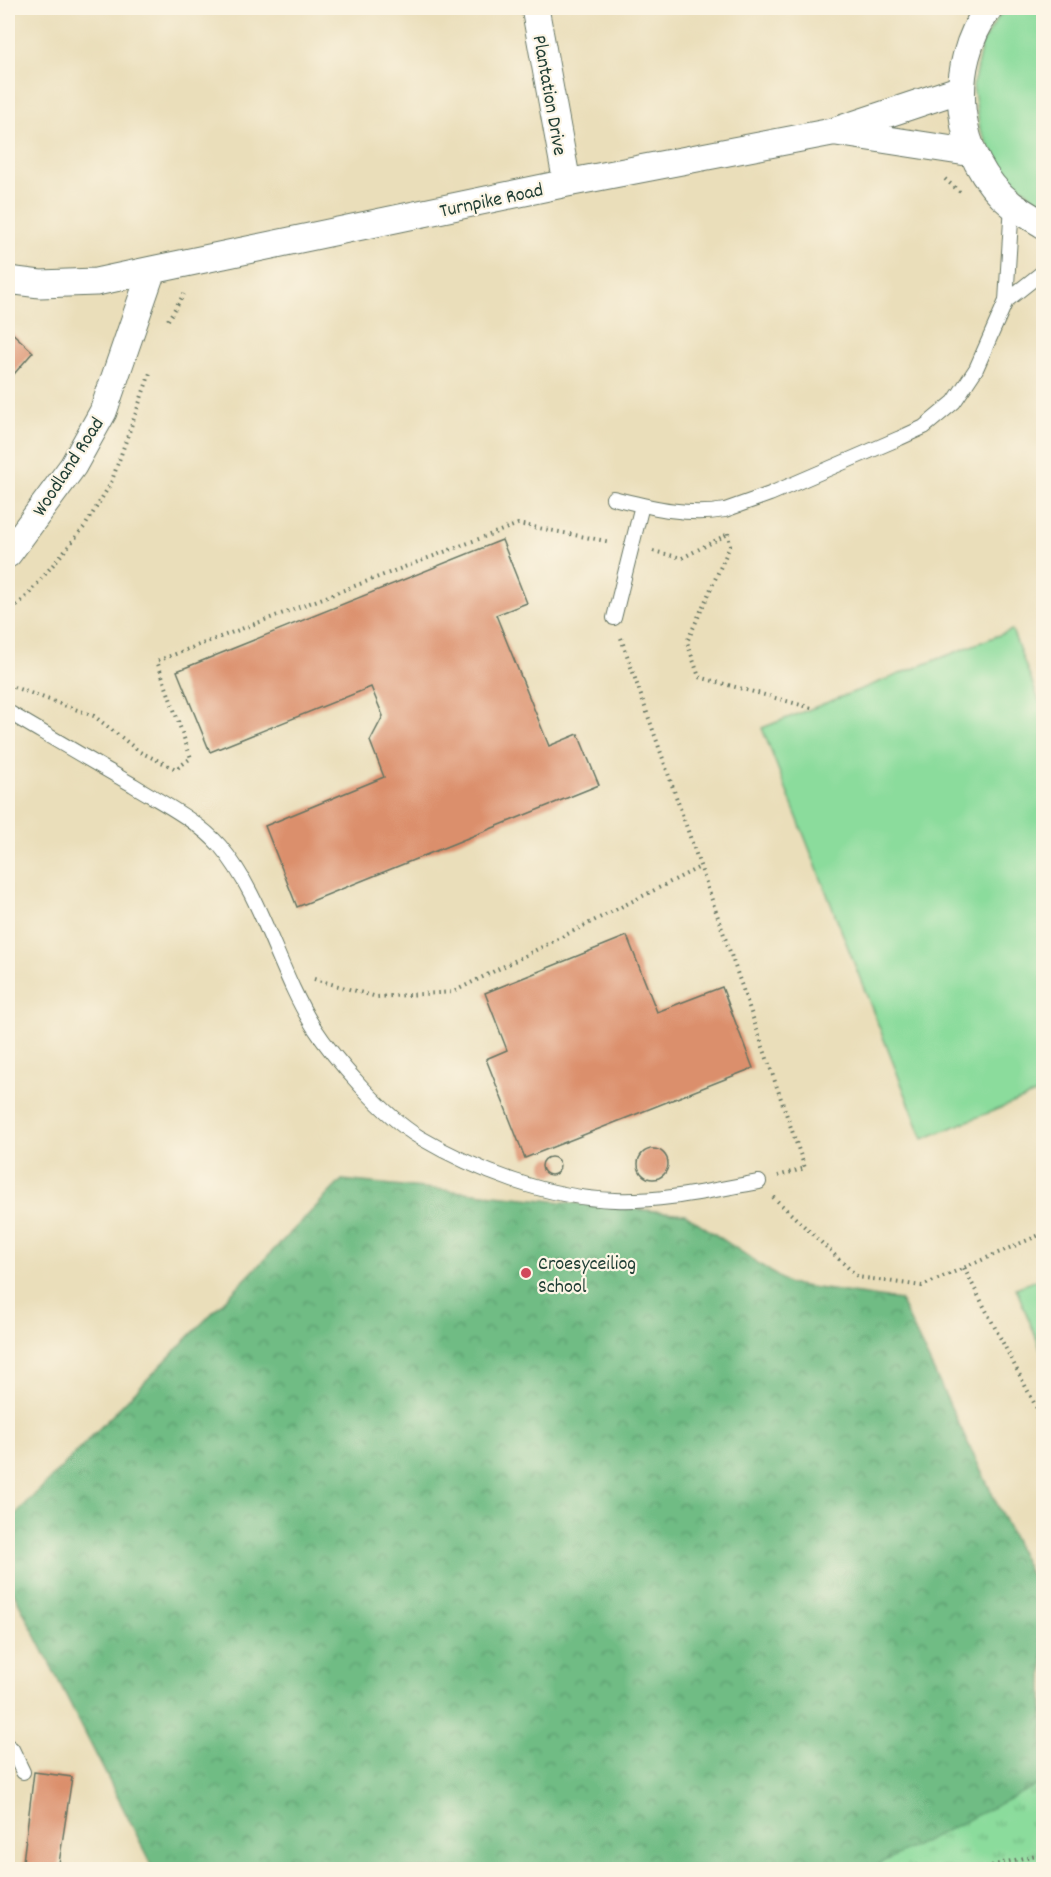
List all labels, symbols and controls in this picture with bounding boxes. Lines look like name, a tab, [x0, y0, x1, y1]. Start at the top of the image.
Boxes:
street label: Plantation Drive	[524, 33, 572, 158]
street label: Turnpike Road	[437, 177, 546, 227]
street label: Woodland Road	[27, 412, 112, 523]
place label: Croesyceiliog School	[538, 1251, 636, 1302]
marker: Croesyceiliog School	[519, 1266, 533, 1280]

